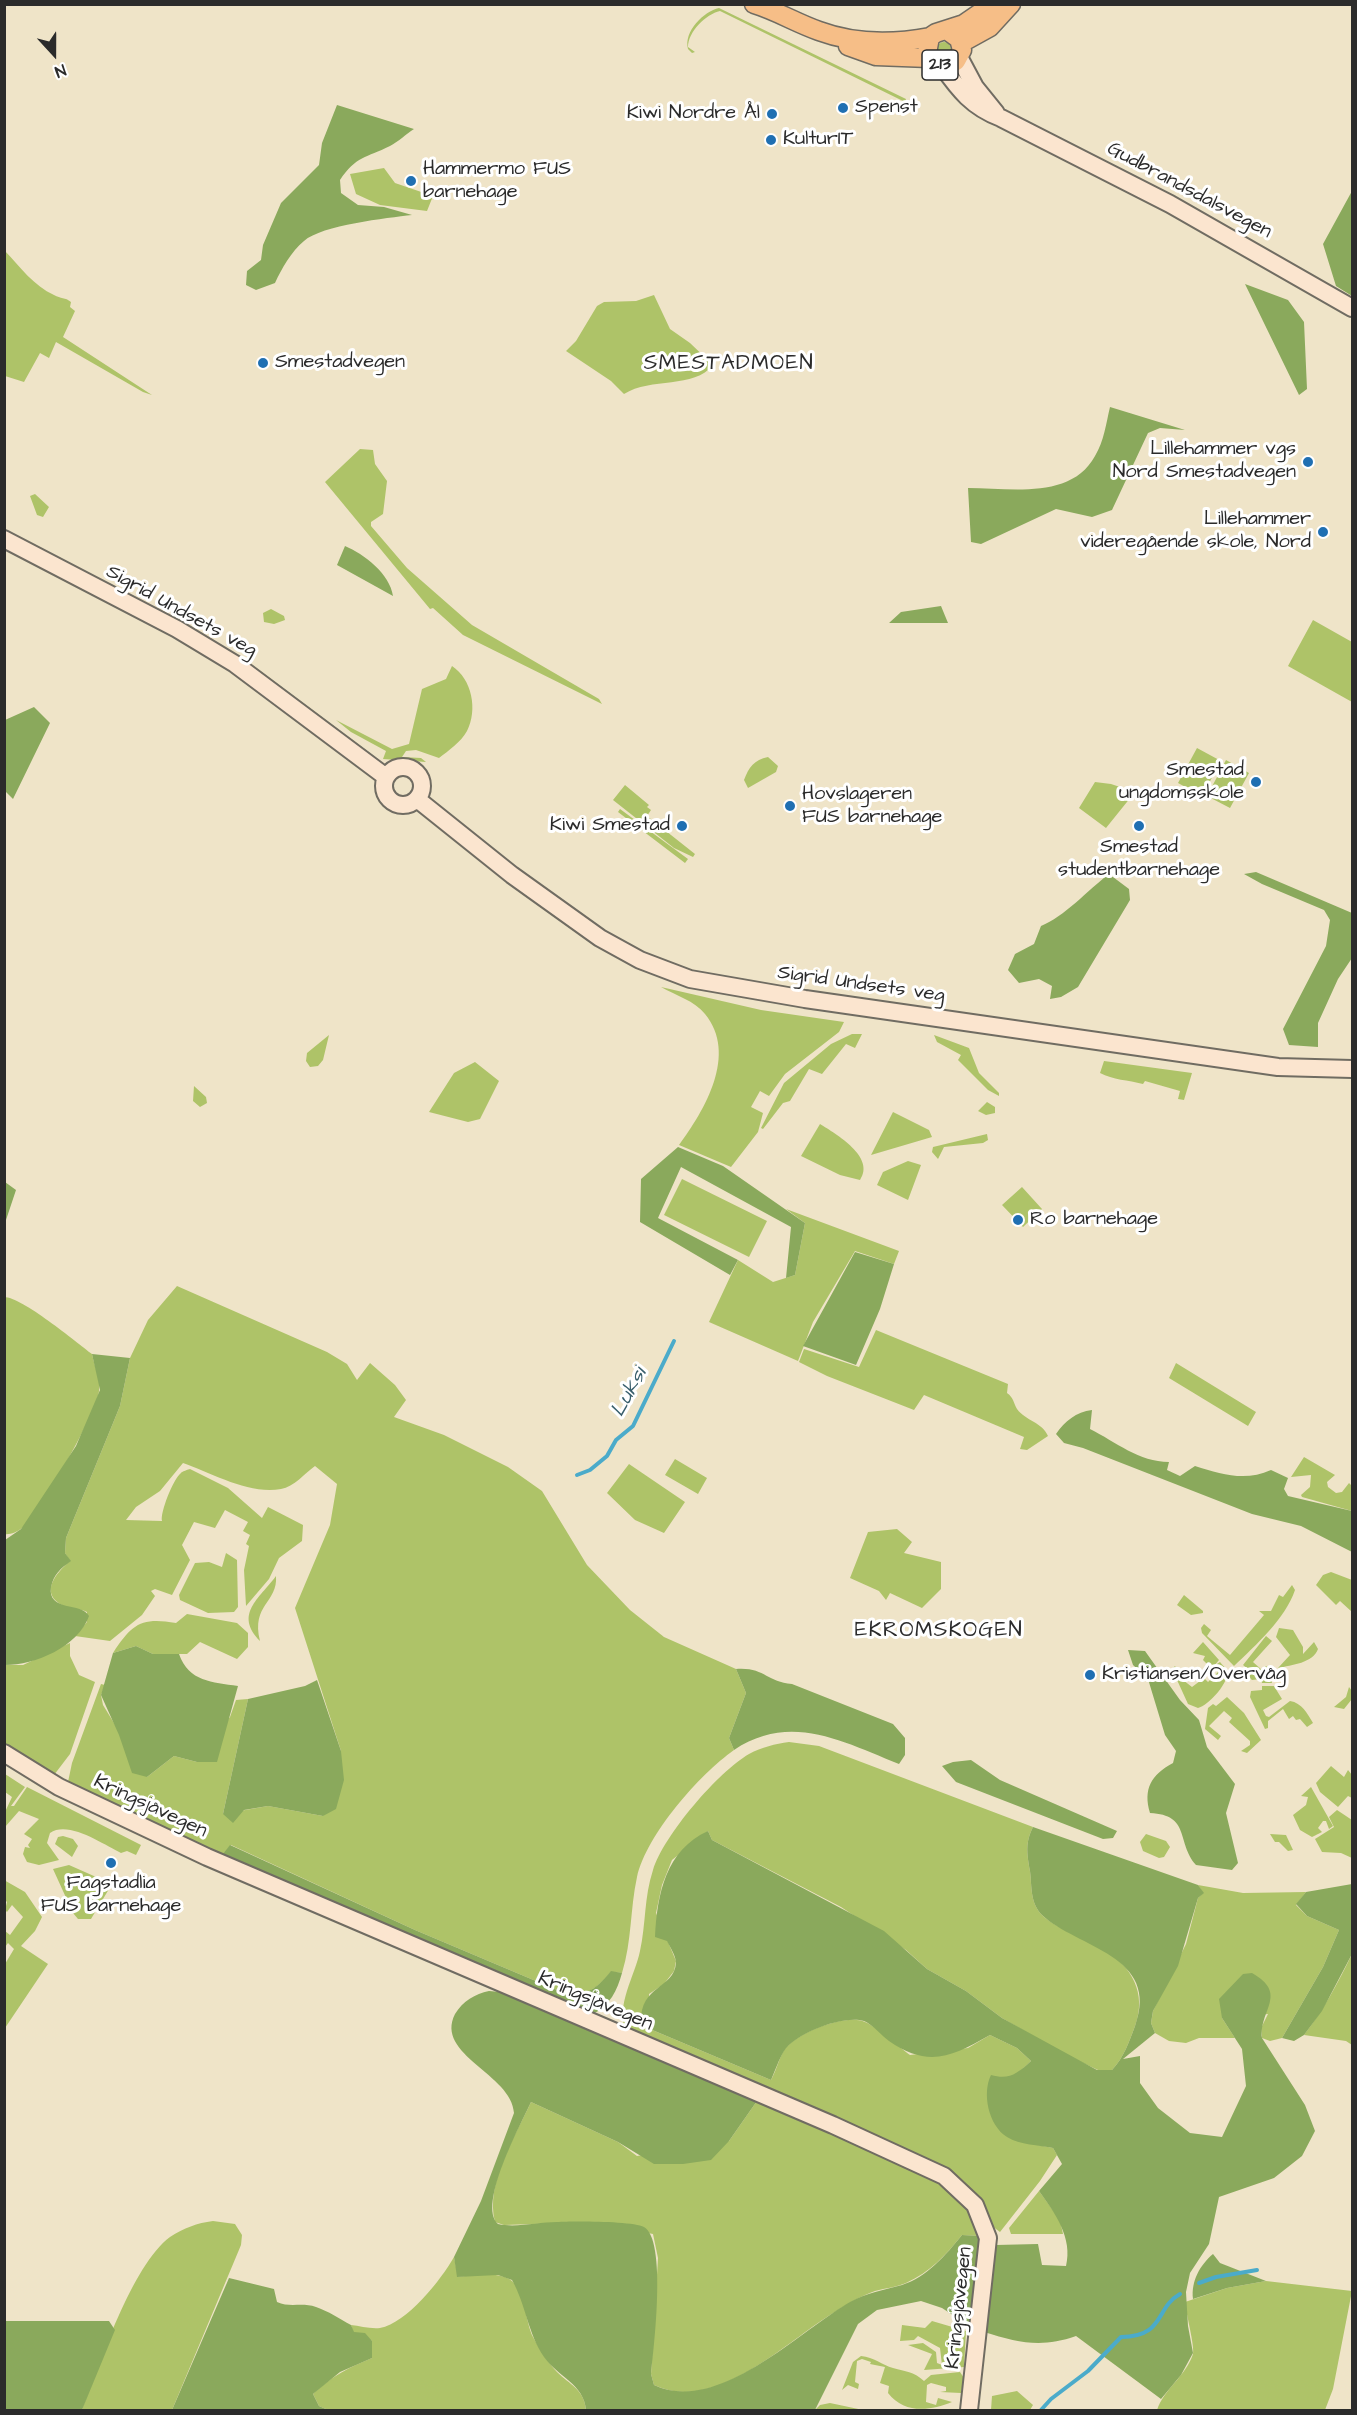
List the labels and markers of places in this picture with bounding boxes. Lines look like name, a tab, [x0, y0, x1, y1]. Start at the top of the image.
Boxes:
place label: Spenst	[855, 96, 918, 120]
marker: Spenst	[836, 101, 850, 115]
place label: Kiwi Nordre Ål	[627, 102, 760, 126]
marker: Kiwi Nordre Ål	[765, 107, 779, 121]
place label: KulturIT	[783, 128, 853, 152]
marker: KulturIT	[764, 133, 778, 147]
place label: Hammermo FUS barnehage	[423, 158, 571, 205]
marker: Hammermo FUS barnehage	[404, 174, 418, 188]
place label: Smestadvegen	[275, 351, 405, 375]
marker: Smestadvegen	[256, 356, 270, 370]
place label: Lillehammer vgs Nord Smestadvegen	[1113, 438, 1296, 485]
marker: Lillehammer vgs Nord Smestadvegen	[1301, 455, 1315, 469]
place label: Lillehammer videregående skole, Nord	[1080, 508, 1311, 555]
marker: Lillehammer videregående skole, Nord	[1316, 525, 1330, 539]
place label: Smestad ungdomsskole	[1119, 759, 1244, 806]
marker: Smestad ungdomsskole	[1249, 775, 1263, 789]
place label: Hovslageren FUS barnehage	[802, 783, 942, 830]
marker: Hovslageren FUS barnehage	[783, 799, 797, 813]
place label: Kiwi Smestad	[550, 814, 670, 838]
marker: Kiwi Smestad	[675, 819, 689, 833]
marker: Smestad studentbarnehage	[1132, 819, 1146, 833]
place label: Smestad studentbarnehage	[1058, 836, 1220, 883]
place label: Ro barnehage	[1030, 1208, 1158, 1232]
marker: Ro barnehage	[1011, 1213, 1025, 1227]
place label: Kristiansen/Overvåg	[1102, 1663, 1286, 1687]
marker: Kristiansen/Overvåg	[1083, 1668, 1097, 1682]
marker: Fagstadlia FUS barnehage	[104, 1856, 118, 1870]
place label: Fagstadlia FUS barnehage	[41, 1872, 181, 1919]

